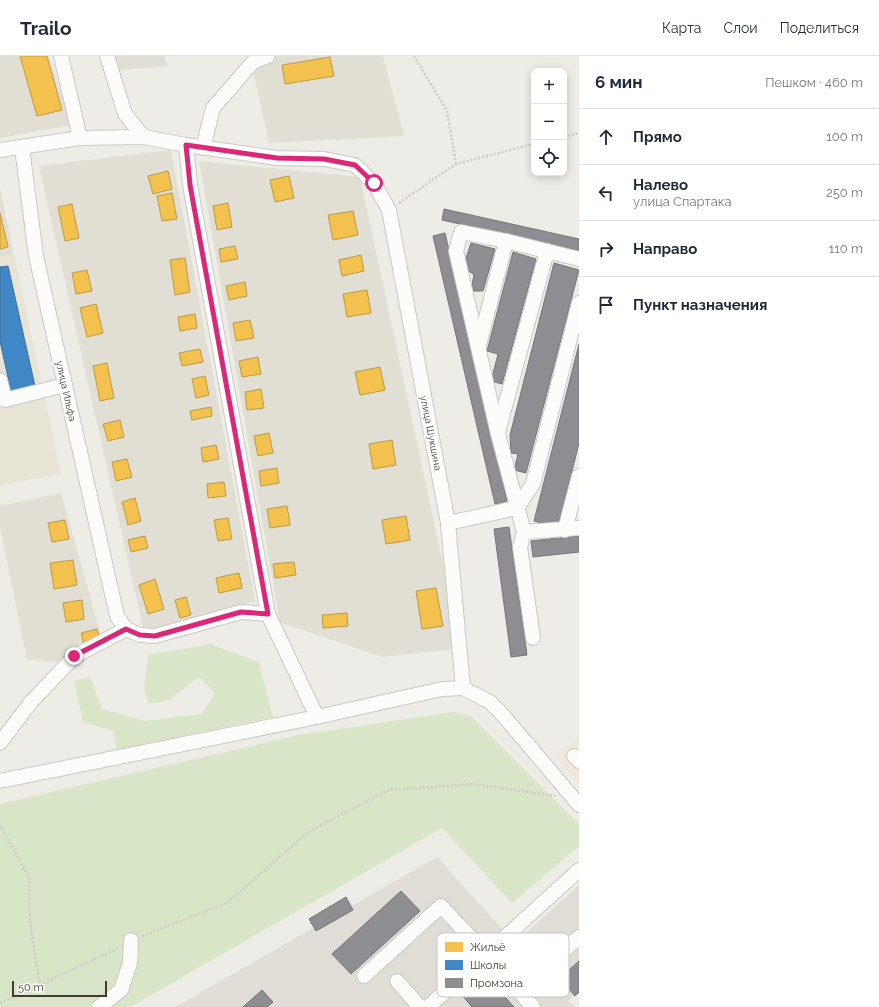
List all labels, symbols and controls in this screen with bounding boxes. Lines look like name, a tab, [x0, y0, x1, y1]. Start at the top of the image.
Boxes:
text: Trailo	[20, 17, 71, 39]
text: Карта	[662, 20, 701, 36]
text: Слои	[723, 20, 758, 36]
text: Поделиться	[780, 20, 859, 36]
map controls	[531, 68, 567, 176]
button: +	[531, 68, 567, 104]
text: 6 мин	[595, 72, 642, 92]
text: Пешком · 460 m	[765, 75, 863, 90]
button: −	[531, 104, 567, 140]
icon: ahead	[595, 126, 617, 148]
text: Прямо	[633, 128, 682, 146]
text: 100 m	[826, 129, 863, 144]
button: locate	[531, 140, 567, 176]
route start	[365, 174, 383, 192]
text: Налево	[633, 176, 688, 194]
icon: left	[595, 182, 617, 204]
text: 250 m	[826, 185, 863, 200]
text: улица Спартака	[633, 194, 732, 209]
icon: right	[595, 238, 617, 260]
text: Направо	[633, 240, 697, 258]
text: 110 m	[829, 241, 863, 256]
icon: arrive	[595, 294, 617, 316]
text: Пункт назначения	[633, 296, 767, 314]
street label: улица Ильфа	[54, 360, 78, 422]
street label: улица Шукшина	[418, 395, 444, 471]
route end	[65, 647, 83, 665]
legend	[437, 933, 569, 997]
text: Жильё	[470, 941, 506, 954]
text: Школы	[470, 959, 506, 972]
text: Промзона	[470, 977, 523, 990]
scale bar	[12, 979, 107, 998]
text: 50 m	[18, 981, 44, 994]

